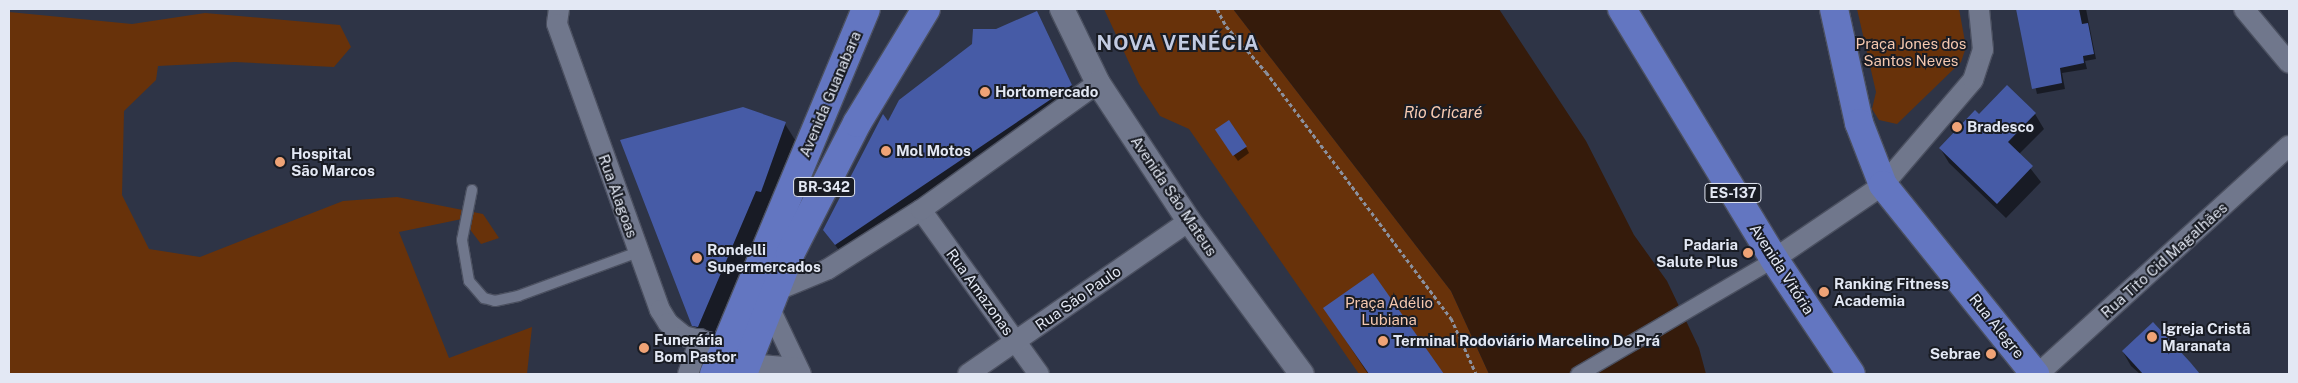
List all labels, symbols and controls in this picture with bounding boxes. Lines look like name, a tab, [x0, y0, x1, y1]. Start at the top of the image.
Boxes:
street label: Avenida Guanabara	[795, 28, 865, 160]
district label: NOVA VENÉCIA	[1095, 31, 1261, 55]
park label: Praça Jones dos Santos Neves	[1855, 34, 1967, 69]
place label: Hortomercado	[995, 83, 1098, 101]
marker: Hortomercado	[979, 86, 991, 98]
water label: Rio Cricaré	[1404, 103, 1482, 123]
place label: Bradesco	[1967, 118, 2034, 136]
marker: Bradesco	[1951, 121, 1963, 133]
street label: Avenida São Mateus	[1127, 133, 1221, 259]
place label: Mol Motos	[896, 142, 971, 160]
place label: Hospital São Marcos	[291, 144, 375, 179]
marker: Mol Motos	[880, 145, 892, 157]
street label: Rua Alagoas	[595, 152, 641, 240]
marker: Hospital São Marcos	[273, 155, 287, 169]
road number: BR-342	[793, 176, 855, 198]
road number: ES-137	[1704, 182, 1762, 204]
street label: Rua Tito Cid Magalhães	[2097, 198, 2231, 322]
street label: Avenida Vitória	[1746, 220, 1818, 318]
place label: Padaria Salute Plus	[1656, 235, 1738, 270]
place label: Rondelli Supermercados	[707, 240, 821, 275]
street label: Rua Amazonas	[943, 245, 1017, 339]
marker: Padaria Salute Plus	[1742, 247, 1754, 259]
marker: Rondelli Supermercados	[691, 252, 703, 264]
street label: Rua São Paulo	[1032, 262, 1124, 334]
place label: Ranking Fitness Academia	[1834, 274, 1949, 309]
marker: Ranking Fitness Academia	[1818, 286, 1830, 298]
street label: Rua Alegre	[1966, 290, 2028, 362]
park label: Praça Adélio Lubiana	[1345, 293, 1433, 328]
place label: Igreja Cristã Maranata	[2162, 319, 2251, 354]
place label: Funerária Bom Pastor	[654, 330, 736, 365]
marker: Igreja Cristã Maranata	[2146, 331, 2158, 343]
place label: Terminal Rodoviário Marcelino De Prá	[1393, 332, 1660, 350]
marker: Terminal Rodoviário Marcelino De Prá	[1377, 335, 1389, 347]
marker: Funerária Bom Pastor	[638, 342, 650, 354]
place label: Sebrae	[1930, 345, 1981, 363]
marker: Sebrae	[1985, 348, 1997, 360]

